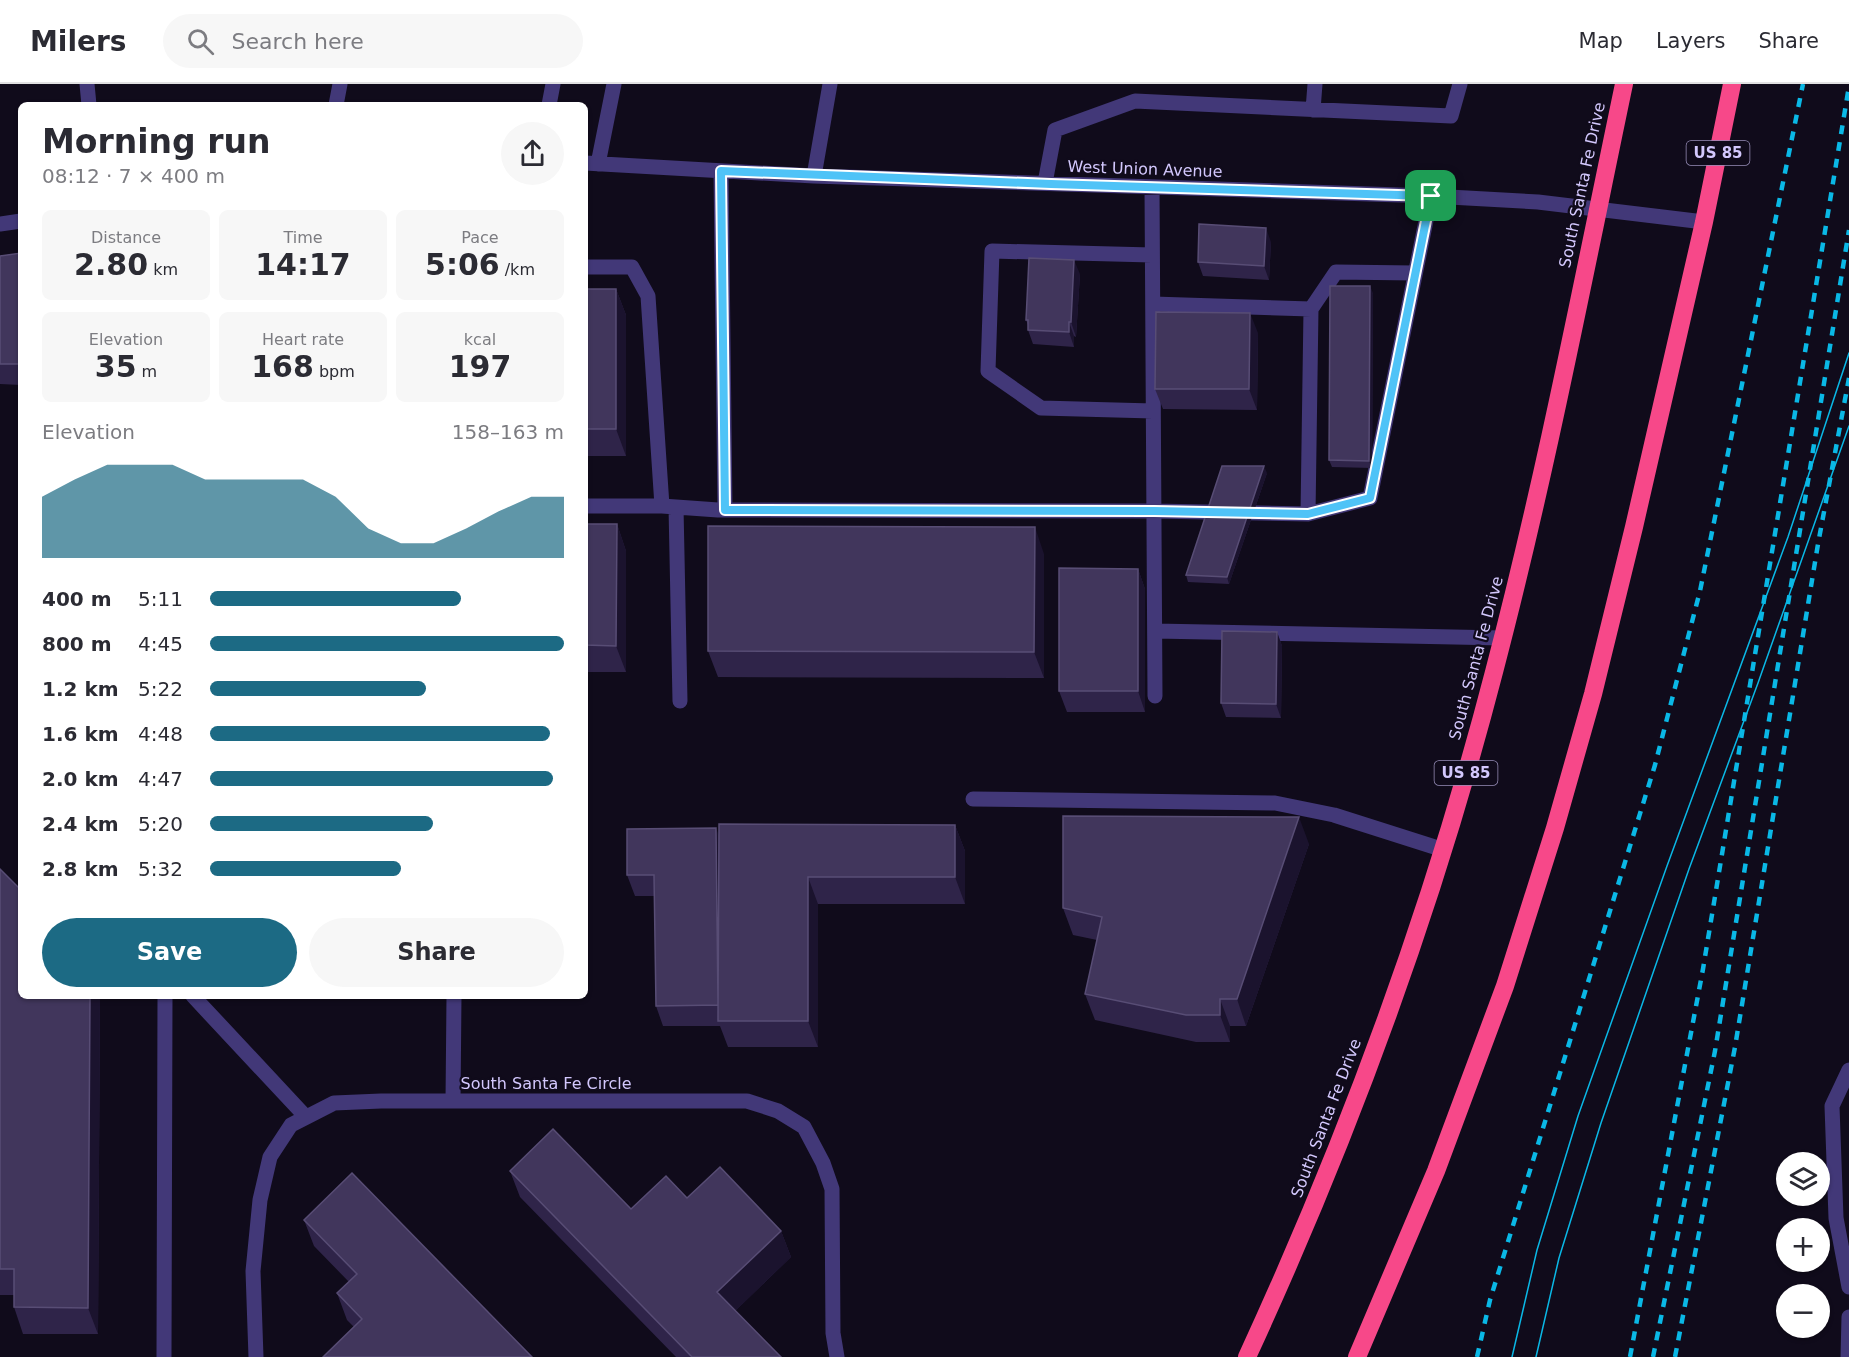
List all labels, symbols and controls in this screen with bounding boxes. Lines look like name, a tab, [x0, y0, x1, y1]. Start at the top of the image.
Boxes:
search box	[163, 14, 583, 68]
text: Milers	[30, 25, 127, 58]
icon: search	[184, 25, 217, 58]
text: Search here	[232, 29, 364, 54]
text: Map	[1579, 29, 1623, 53]
text: Layers	[1656, 29, 1725, 53]
text: Share	[1758, 29, 1819, 53]
street label: South Santa Fe Drive	[1555, 100, 1609, 270]
text: Morning run	[42, 122, 270, 161]
button: share	[501, 122, 564, 185]
road number: US 85	[1686, 141, 1750, 165]
street label: West Union Avenue	[1067, 157, 1223, 181]
text: 08:12 · 7 × 400 m	[42, 164, 225, 188]
pin	[1405, 170, 1456, 221]
icon: arrive	[1414, 179, 1447, 212]
text: Distance	[91, 228, 161, 247]
text: Time	[283, 228, 323, 247]
text: Pace	[461, 228, 499, 247]
text: 2.80	[74, 247, 148, 282]
text: 14:17	[255, 247, 351, 282]
text: 5:06	[425, 247, 500, 282]
text: km	[148, 260, 178, 279]
text: /km	[500, 260, 535, 279]
text: Elevation	[89, 330, 163, 349]
text: Heart rate	[262, 330, 344, 349]
text: kcal	[464, 330, 496, 349]
text: 35	[95, 349, 137, 384]
text: 168	[251, 349, 314, 384]
text: 197	[449, 349, 511, 384]
text: m	[137, 362, 157, 381]
text: bpm	[314, 362, 355, 381]
text: Elevation	[42, 420, 135, 444]
text: 158–163 m	[452, 420, 564, 444]
street label: South Santa Fe Drive	[1445, 574, 1507, 742]
text: 400 m	[42, 587, 112, 611]
text: 5:11	[138, 587, 183, 611]
text: 800 m	[42, 632, 112, 656]
text: 4:45	[138, 632, 183, 656]
text: 1.2 km	[42, 677, 119, 701]
text: 5:22	[138, 677, 183, 701]
text: 1.6 km	[42, 722, 119, 746]
text: 4:48	[138, 722, 183, 746]
road number: US 85	[1434, 761, 1498, 785]
text: 2.0 km	[42, 767, 119, 791]
text: 4:47	[138, 767, 183, 791]
text: 2.4 km	[42, 812, 119, 836]
text: 5:20	[138, 812, 183, 836]
text: 2.8 km	[42, 857, 119, 881]
text: 5:32	[138, 857, 183, 881]
button: Save	[42, 918, 297, 987]
button: Share	[309, 918, 564, 987]
street label: South Santa Fe Drive	[1287, 1036, 1365, 1200]
street label: South Santa Fe Circle	[460, 1074, 632, 1093]
map controls	[1776, 1152, 1830, 1338]
button: layers	[1776, 1152, 1830, 1206]
button: +	[1776, 1218, 1830, 1272]
button: −	[1776, 1284, 1830, 1338]

